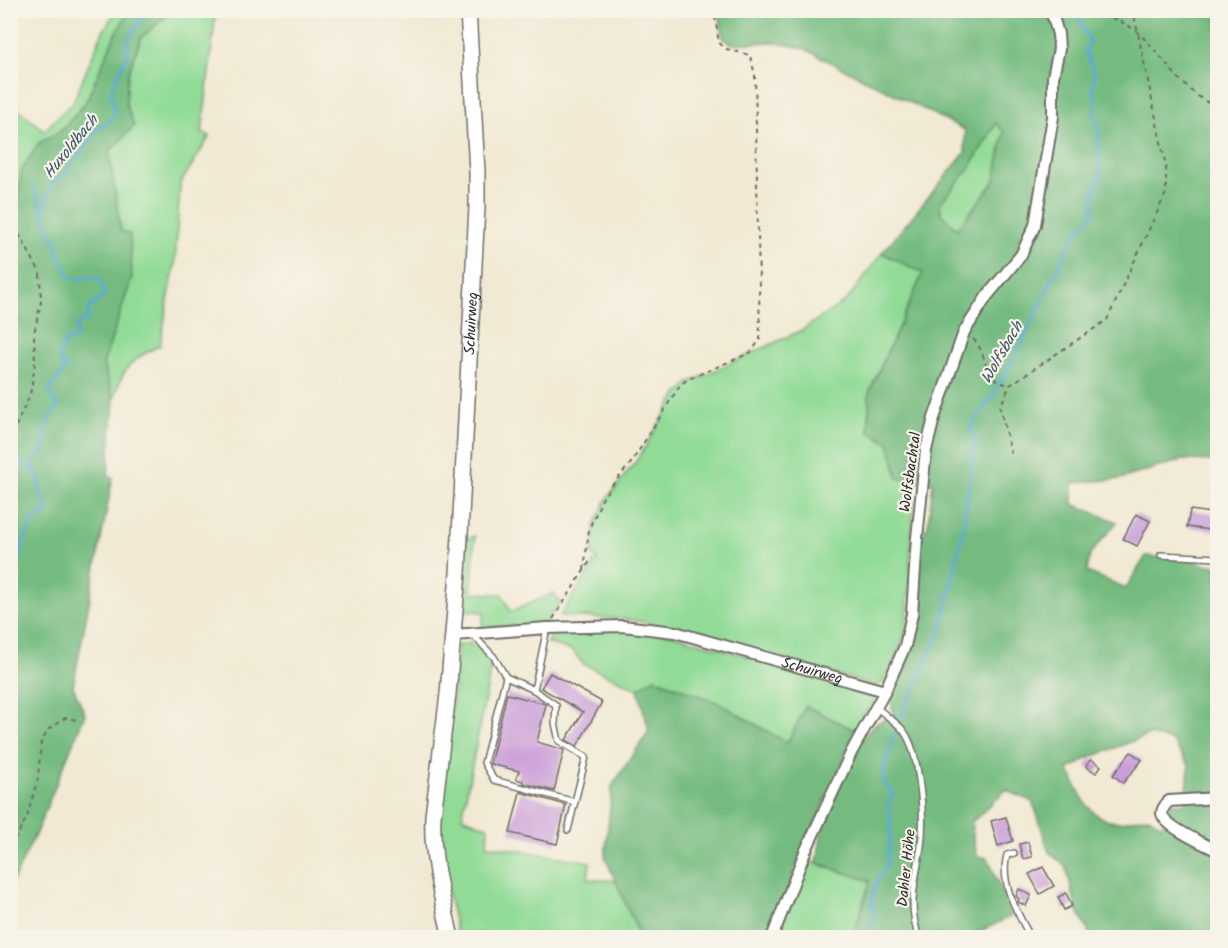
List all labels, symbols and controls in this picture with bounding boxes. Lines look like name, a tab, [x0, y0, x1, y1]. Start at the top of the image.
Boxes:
water label: Huxoldbach	[38, 108, 106, 184]
street label: Schuirweg	[458, 292, 486, 355]
water label: Wolfsbach	[974, 316, 1031, 388]
street label: Wolfsbachtal	[894, 430, 929, 514]
street label: Schuirweg	[778, 651, 845, 691]
street label: Dahler Höhe	[891, 828, 923, 908]

